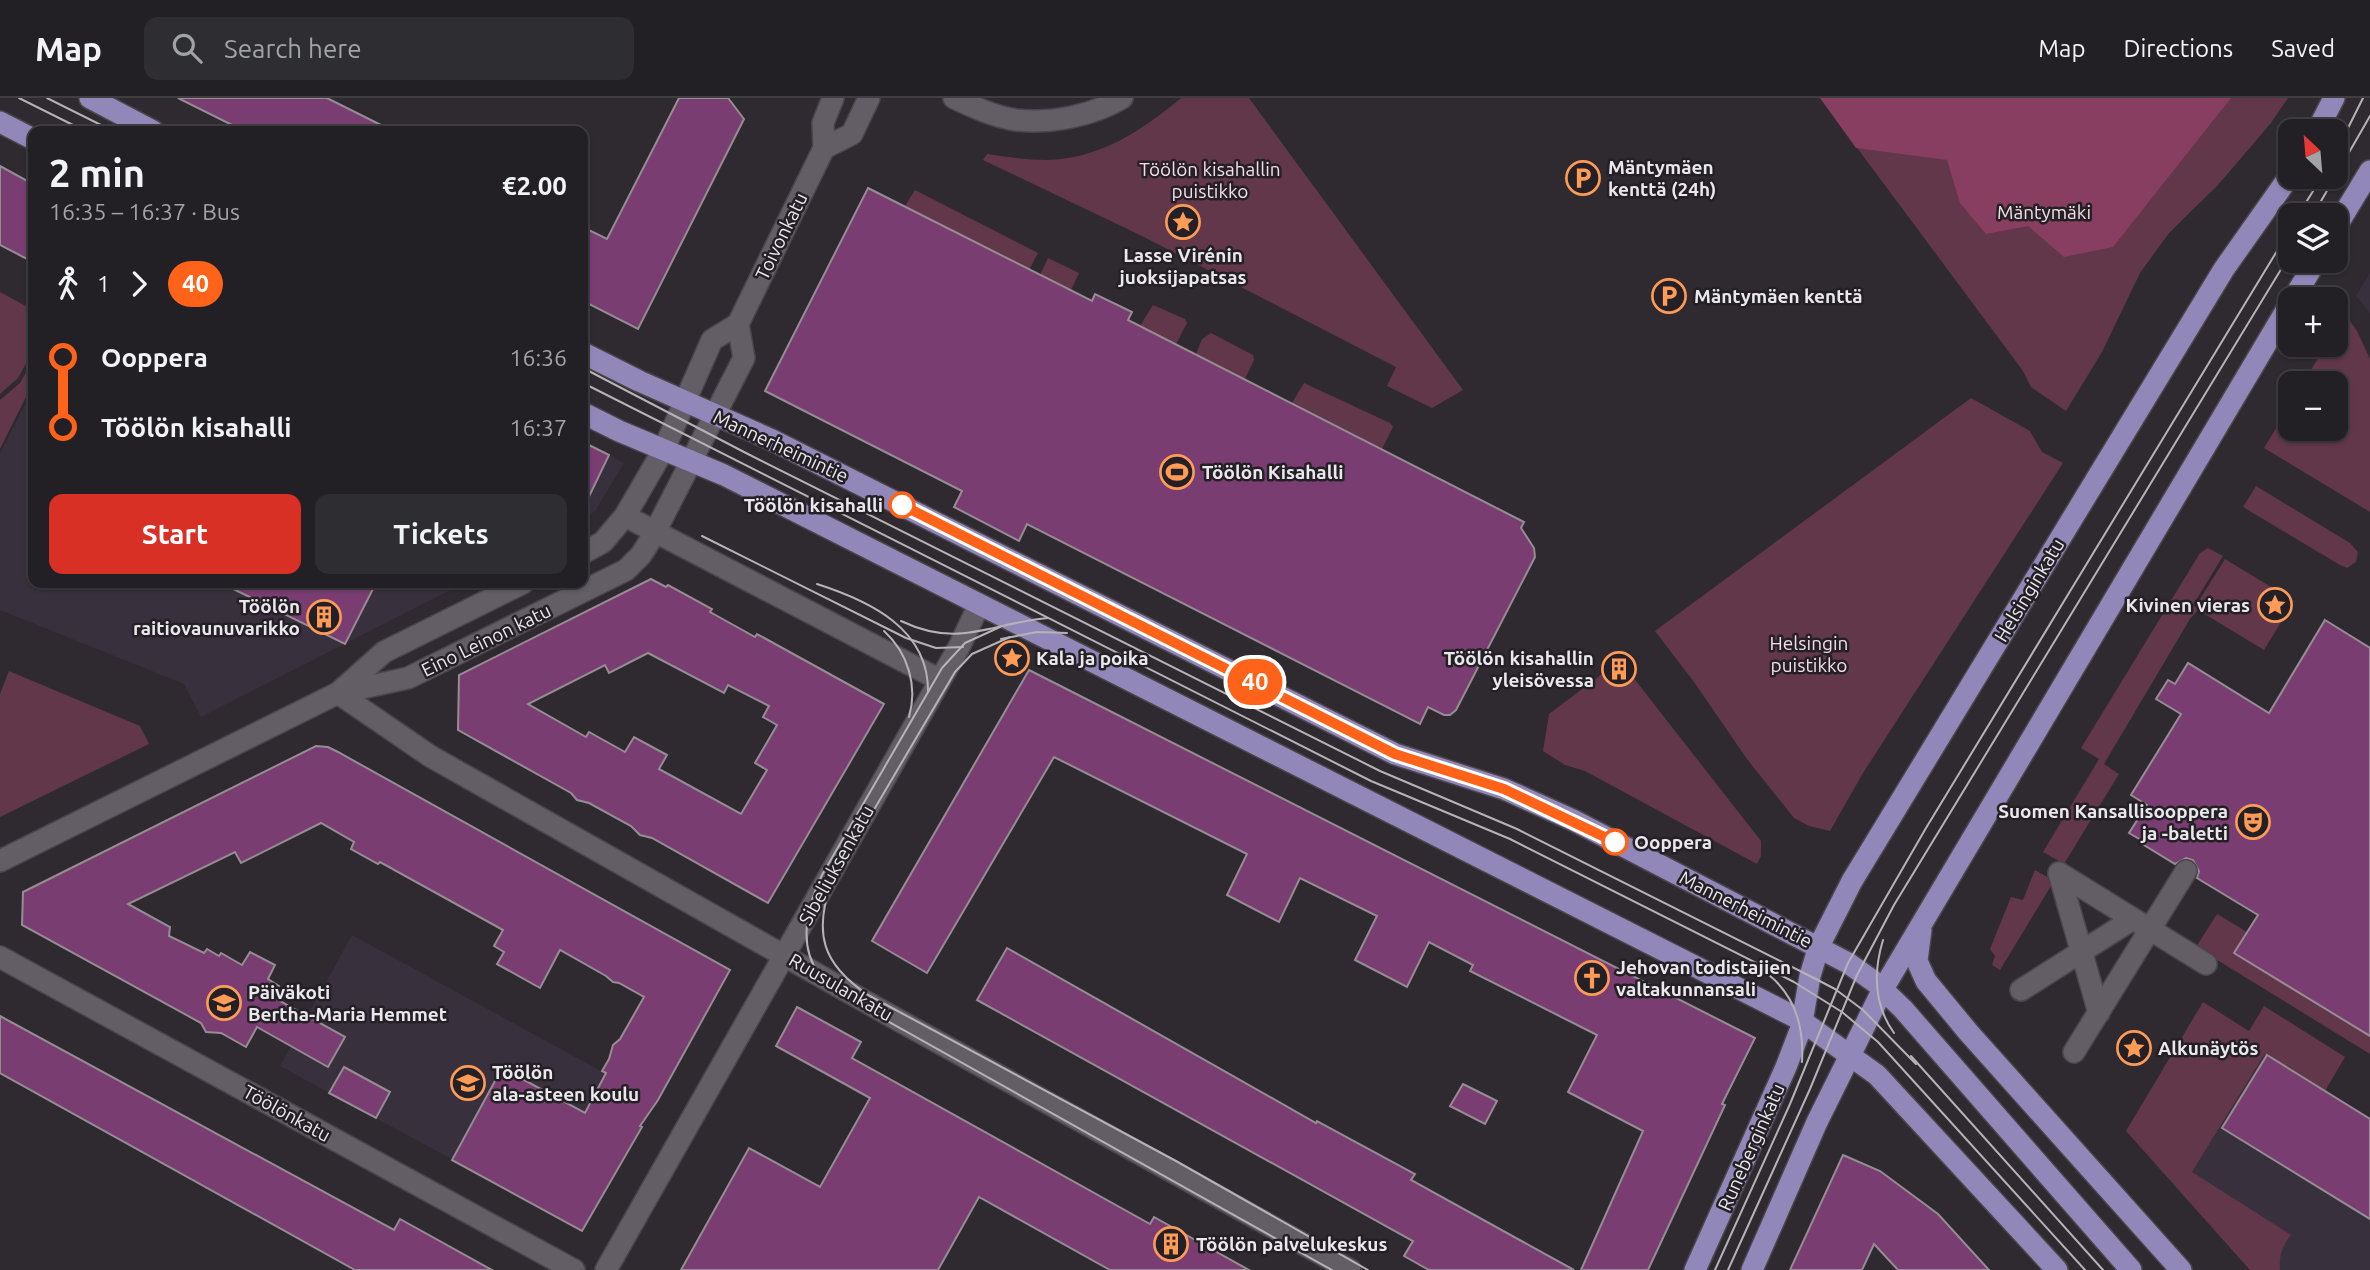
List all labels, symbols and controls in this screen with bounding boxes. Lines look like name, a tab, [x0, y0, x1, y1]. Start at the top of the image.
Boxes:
search box	[144, 17, 634, 80]
icon: search	[168, 29, 206, 67]
text: Map	[35, 30, 102, 67]
text: Search here	[224, 34, 362, 63]
text: Map	[2038, 35, 2085, 62]
text: Directions	[2123, 35, 2233, 62]
text: Saved	[2271, 35, 2335, 62]
north arrow	[2278, 119, 2348, 189]
map controls	[2278, 119, 2348, 441]
text: 2 min	[49, 152, 145, 194]
place label: Mäntymäen kenttä (24h)	[1608, 156, 1716, 200]
park label: Töölön kisahallin puistikko	[1139, 158, 1281, 202]
parking icon: Mäntymäen kenttä (24h)	[1564, 159, 1602, 197]
text: €2.00	[502, 171, 567, 200]
street label: Toivonkatu	[750, 189, 812, 283]
text: 16:35 – 16:37 · Bus	[49, 199, 240, 224]
park label: Mäntymäki	[1997, 201, 2091, 223]
place icon: Lasse Virénin juoksijapatsas	[1164, 203, 1202, 241]
button: layers	[2278, 203, 2348, 273]
place label: Lasse Virénin juoksijapatsas	[1118, 244, 1247, 288]
icon: walk	[49, 265, 87, 303]
icon: forward	[120, 265, 158, 303]
text: 40	[182, 270, 209, 297]
text: 1	[97, 271, 110, 296]
parking icon: Mäntymäen kenttä	[1650, 277, 1688, 315]
place label: Mäntymäen kenttä	[1694, 285, 1863, 307]
button: +	[2278, 287, 2348, 357]
text: Ooppera	[101, 343, 208, 372]
text: 16:36	[509, 345, 567, 370]
button: −	[2278, 371, 2348, 441]
street label: Mannerheimintie	[710, 405, 852, 487]
text: Töölön kisahalli	[101, 413, 292, 442]
text: 16:37	[509, 415, 567, 440]
sports icon: Töölön Kisahalli	[1158, 453, 1196, 491]
place label: Töölön Kisahalli	[1202, 461, 1343, 483]
marker: Töölön kisahalli	[889, 492, 915, 518]
button: Start	[49, 494, 301, 574]
button: Tickets	[315, 494, 567, 574]
place label: Töölön kisahalli	[744, 494, 883, 516]
street label: Helsinginkatu	[1990, 534, 2068, 646]
place icon: Kivinen vieras	[2256, 586, 2294, 624]
place label: Kivinen vieras	[2126, 594, 2250, 616]
place label: Töölön raitiovaunuvarikko	[133, 595, 300, 639]
building icon: Töölön raitiovaunuvarikko	[305, 598, 343, 636]
street label: Eino Leinon katu	[418, 599, 554, 681]
park label: Helsingin puistikko	[1770, 632, 1848, 676]
place icon: Kala ja poika	[993, 639, 1031, 677]
place label: Kala ja poika	[1036, 647, 1149, 669]
place label: Töölön kisahallin yleisövessa	[1444, 647, 1594, 691]
building icon: Töölön kisahallin yleisövessa	[1600, 650, 1638, 688]
line badge: 40	[1224, 659, 1286, 705]
text: 40	[1241, 668, 1269, 695]
place label: Suomen Kansallisooppera ja -baletti	[1998, 800, 2228, 844]
street label: Sibeliuksenkatu	[794, 801, 878, 929]
theatre icon: Suomen Kansallisooppera ja -baletti	[2234, 803, 2272, 841]
marker: Ooppera	[1602, 829, 1628, 855]
place label: Ooppera	[1634, 831, 1712, 853]
street label: Mannerheimintie	[1676, 866, 1816, 952]
street label: Ruusulankatu	[785, 948, 897, 1026]
place label: Jehovan todistajien valtakunnansali	[1616, 956, 1791, 1000]
church icon: Jehovan todistajien valtakunnansali	[1573, 959, 1611, 997]
place label: Päiväkoti Bertha-Maria Hemmet	[248, 981, 447, 1025]
school or university icon: Päiväkoti Bertha-Maria Hemmet	[205, 984, 243, 1022]
place icon: Alkunäytös	[2115, 1029, 2153, 1067]
place label: Alkunäytös	[2158, 1037, 2258, 1059]
place label: Töölön ala-asteen koulu	[492, 1061, 639, 1105]
school or university icon: Töölön ala-asteen koulu	[449, 1064, 487, 1102]
street label: Töölönkatu	[239, 1080, 335, 1146]
street label: Runeberginkatu	[1713, 1080, 1789, 1214]
building icon: Töölön palvelukeskus	[1152, 1225, 1190, 1263]
place label: Töölön palvelukeskus	[1196, 1233, 1387, 1255]

